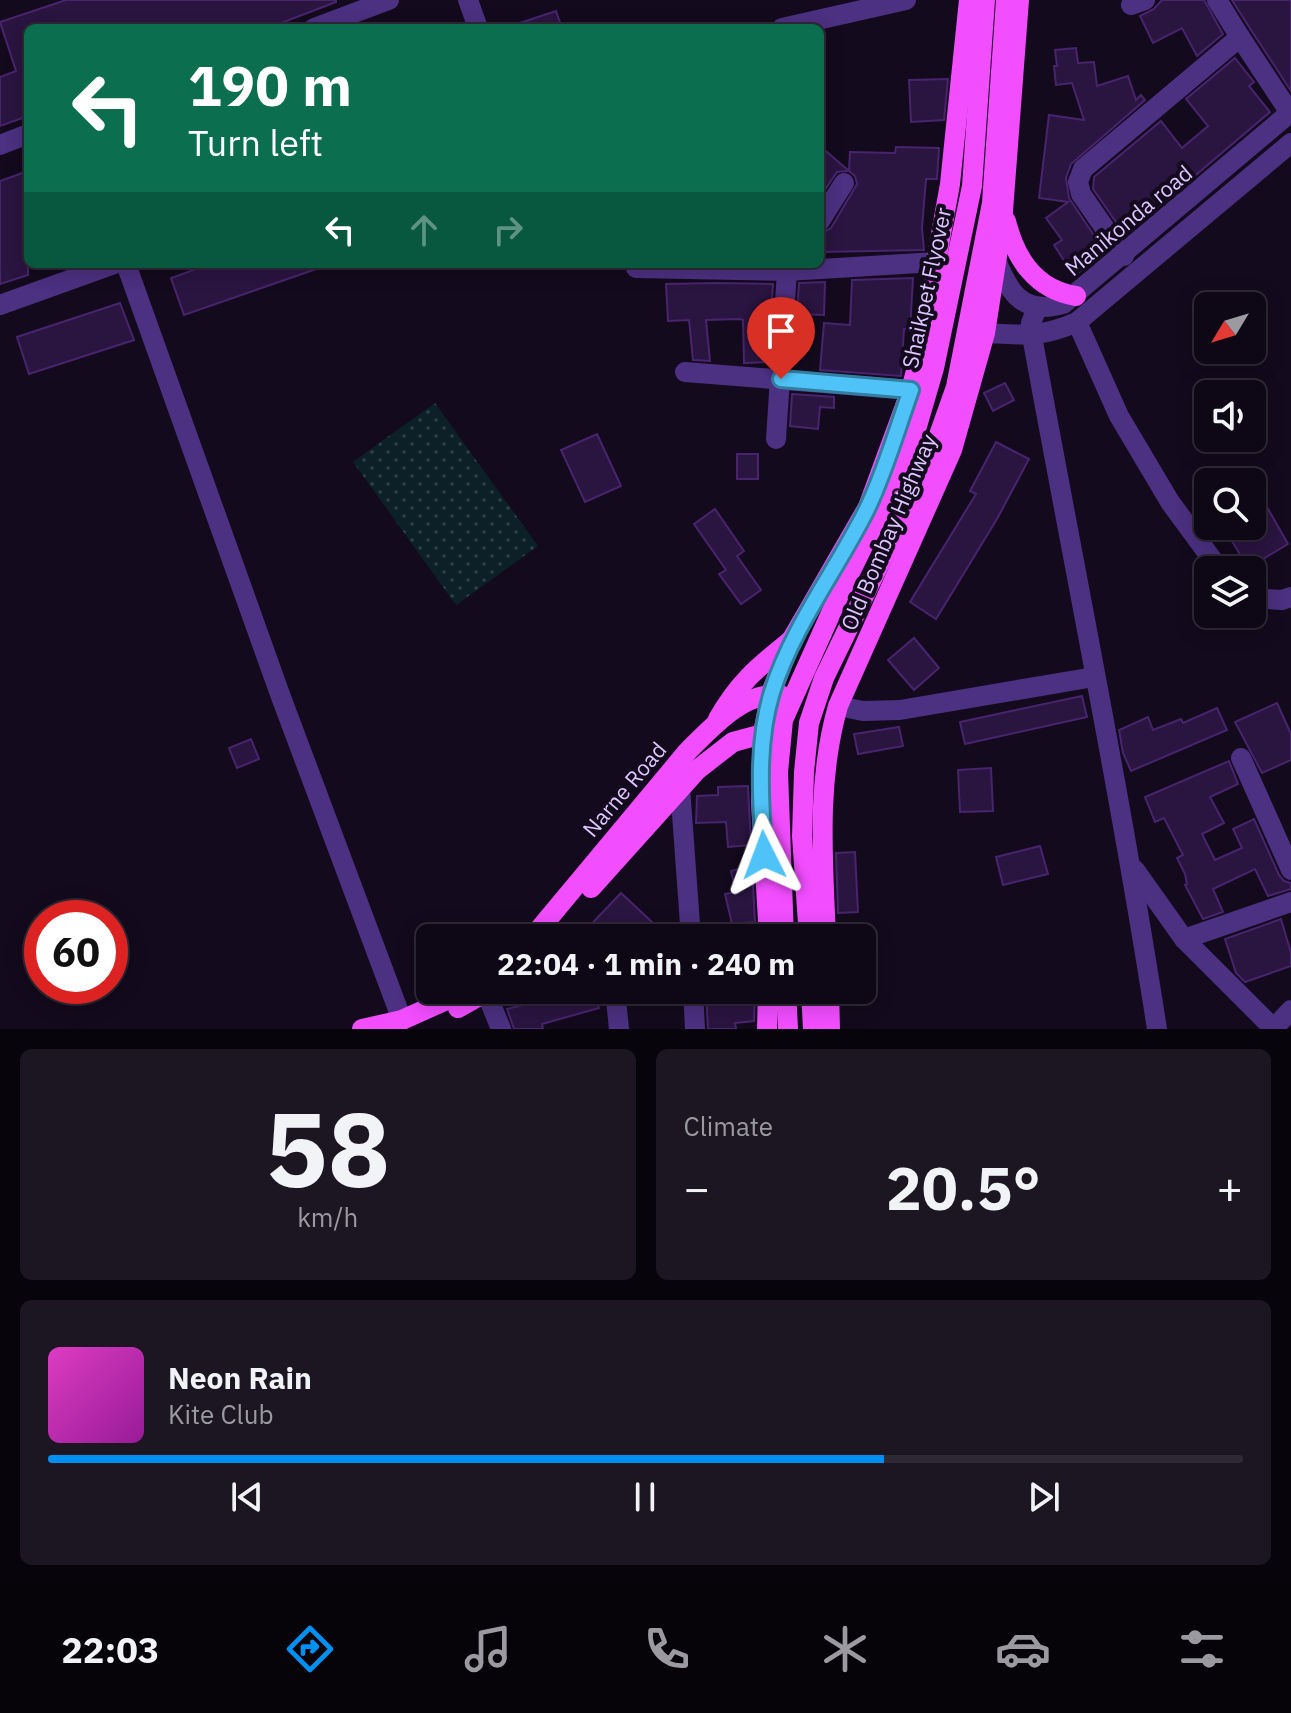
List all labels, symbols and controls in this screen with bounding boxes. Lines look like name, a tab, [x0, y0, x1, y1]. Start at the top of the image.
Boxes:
text: 190 m	[188, 49, 352, 121]
icon: left	[56, 56, 160, 160]
text: Turn left	[188, 119, 323, 166]
street label: Manikonda road	[1058, 158, 1198, 282]
street label: Shaikpet Flyover	[895, 205, 957, 371]
icon: left	[318, 208, 362, 252]
icon: ahead	[402, 208, 446, 252]
icon: right	[486, 208, 530, 252]
north arrow	[1194, 292, 1266, 364]
map controls	[1194, 292, 1266, 628]
pin	[747, 297, 815, 379]
icon: arrive	[759, 309, 803, 353]
button: sound	[1194, 380, 1266, 452]
street label: Old Bombay Highway	[834, 430, 942, 634]
button: search	[1194, 468, 1266, 540]
button: layers	[1194, 556, 1266, 628]
street label: Narne Road	[576, 735, 672, 843]
position arrow	[722, 813, 806, 897]
speed limit sign: 60	[24, 900, 128, 1004]
text: 22:04 · 1 min · 240 m	[497, 944, 795, 983]
text: 58	[265, 1080, 390, 1216]
text: Climate	[684, 1109, 773, 1143]
text: 20.5°	[886, 1148, 1041, 1227]
text: −	[684, 1159, 710, 1216]
text: +	[1217, 1159, 1243, 1216]
text: km/h	[297, 1200, 358, 1234]
text: Neon Rain	[168, 1358, 312, 1397]
text: Kite Club	[168, 1397, 273, 1431]
icon: previous	[225, 1475, 269, 1519]
icon: pause	[623, 1475, 667, 1519]
icon: next	[1022, 1475, 1066, 1519]
icon: directions	[282, 1621, 338, 1677]
icon: music	[460, 1621, 516, 1677]
icon: phone	[639, 1621, 695, 1677]
icon: climate	[817, 1621, 873, 1677]
icon: car	[995, 1621, 1051, 1677]
icon: filters	[1174, 1621, 1230, 1677]
text: 22:03	[61, 1626, 159, 1673]

